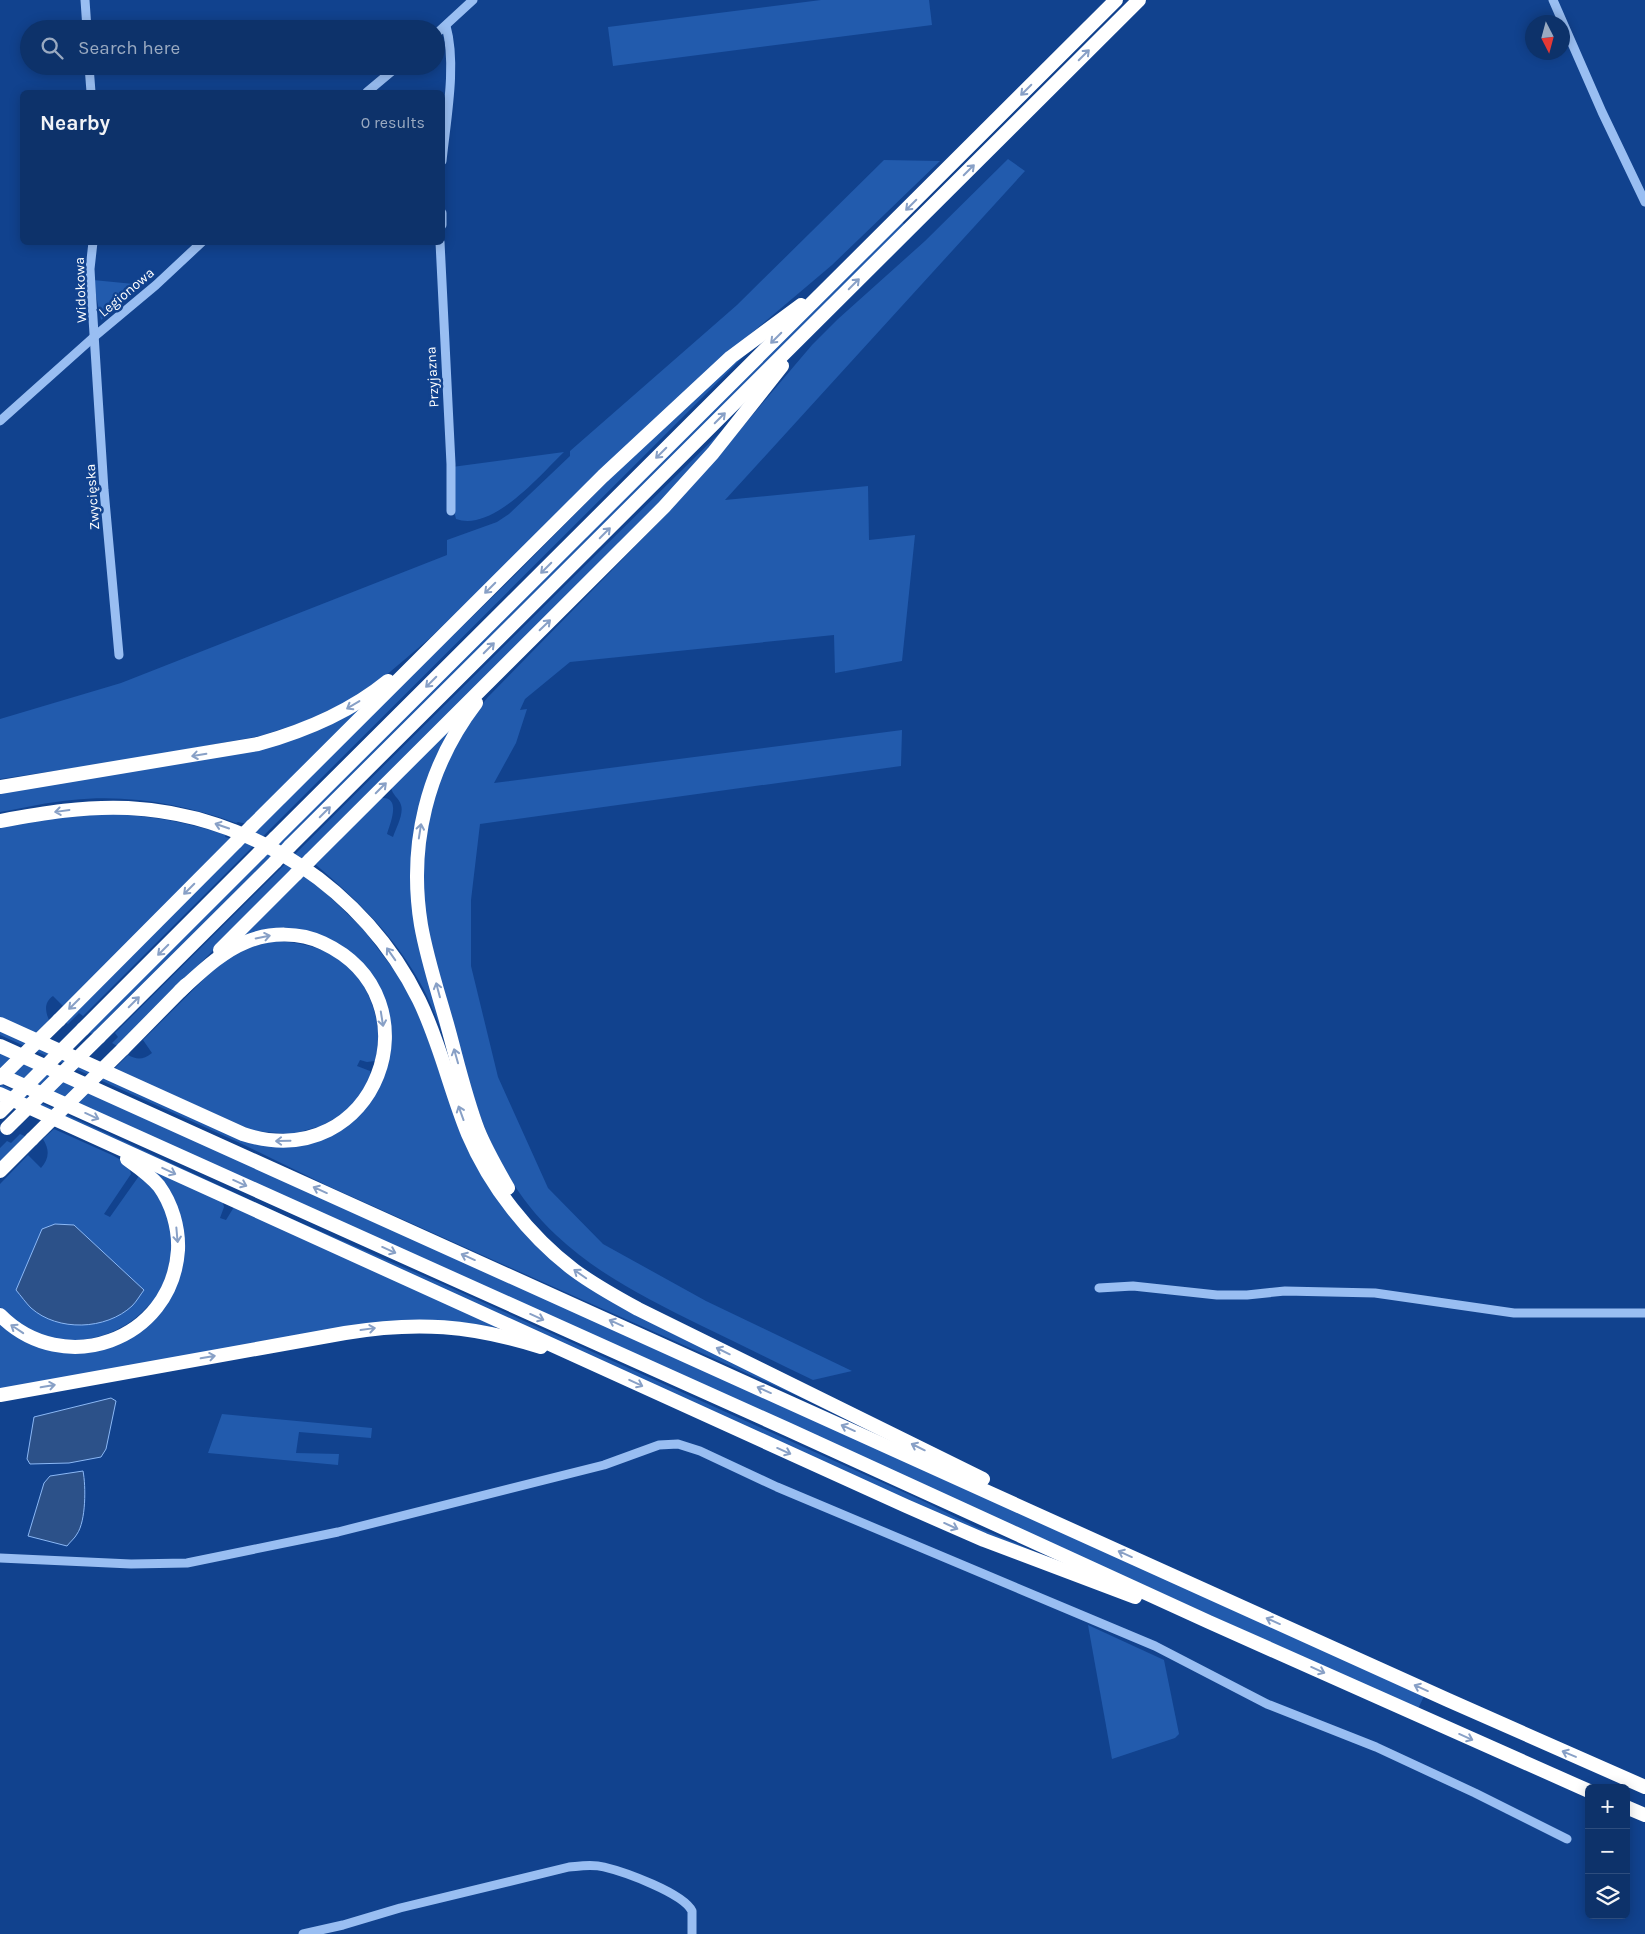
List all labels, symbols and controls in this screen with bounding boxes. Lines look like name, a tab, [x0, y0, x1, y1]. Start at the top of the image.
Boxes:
north arrow	[1525, 15, 1570, 60]
search box	[20, 20, 445, 75]
icon: search	[38, 34, 66, 62]
text: Search here	[78, 37, 180, 59]
one-way arrow	[1078, 49, 1091, 61]
one-way arrow	[1020, 84, 1032, 96]
text: Nearby	[40, 111, 110, 135]
text: 0 results	[361, 113, 425, 132]
one-way arrow	[963, 164, 975, 176]
one-way arrow	[905, 198, 917, 211]
street label: Widokowa	[71, 257, 90, 323]
street label: Legionowa	[95, 264, 158, 321]
one-way arrow	[848, 279, 860, 291]
one-way arrow	[771, 332, 783, 344]
street label: Przyjazna	[422, 346, 443, 408]
one-way arrow	[714, 412, 726, 425]
one-way arrow	[655, 447, 667, 459]
street label: Zwycięska	[82, 463, 103, 531]
one-way arrow	[598, 527, 611, 539]
one-way arrow	[540, 561, 552, 574]
one-way arrow	[484, 582, 496, 594]
one-way arrow	[539, 619, 552, 631]
one-way arrow	[483, 642, 496, 654]
one-way arrow	[425, 676, 437, 689]
one-way arrow	[346, 700, 360, 710]
one-way arrow	[192, 750, 208, 760]
one-way arrow	[375, 782, 388, 794]
one-way arrow	[54, 806, 70, 816]
one-way arrow	[318, 806, 331, 818]
one-way arrow	[215, 821, 231, 831]
one-way arrow	[415, 823, 425, 839]
one-way arrow	[183, 883, 195, 895]
one-way arrow	[255, 932, 271, 941]
one-way arrow	[157, 943, 169, 956]
one-way arrow	[386, 947, 396, 961]
one-way arrow	[432, 983, 442, 999]
one-way arrow	[127, 997, 139, 1009]
one-way arrow	[68, 998, 80, 1010]
one-way arrow	[378, 1011, 388, 1027]
one-way arrow	[451, 1049, 460, 1065]
one-way arrow	[455, 1106, 464, 1121]
one-way arrow	[84, 1112, 99, 1122]
one-way arrow	[275, 1137, 291, 1146]
one-way arrow	[161, 1167, 176, 1177]
one-way arrow	[232, 1179, 247, 1188]
one-way arrow	[313, 1185, 328, 1194]
one-way arrow	[172, 1227, 182, 1243]
one-way arrow	[381, 1245, 396, 1255]
one-way arrow	[461, 1251, 476, 1261]
one-way arrow	[573, 1269, 587, 1279]
one-way arrow	[529, 1312, 544, 1322]
one-way arrow	[609, 1318, 624, 1328]
one-way arrow	[10, 1324, 24, 1334]
one-way arrow	[360, 1324, 376, 1334]
one-way arrow	[715, 1345, 730, 1355]
one-way arrow	[199, 1352, 215, 1362]
one-way arrow	[628, 1379, 643, 1389]
one-way arrow	[40, 1381, 56, 1391]
one-way arrow	[757, 1385, 772, 1394]
one-way arrow	[841, 1423, 856, 1432]
one-way arrow	[910, 1442, 925, 1452]
one-way arrow	[776, 1446, 791, 1456]
one-way arrow	[943, 1521, 958, 1531]
one-way arrow	[1118, 1549, 1133, 1558]
one-way arrow	[1266, 1615, 1281, 1625]
one-way arrow	[1310, 1666, 1325, 1676]
one-way arrow	[1414, 1683, 1429, 1692]
one-way arrow	[1458, 1733, 1473, 1743]
one-way arrow	[1562, 1749, 1577, 1758]
map controls	[1585, 1784, 1630, 1919]
button: +	[1585, 1784, 1630, 1829]
button: −	[1585, 1829, 1630, 1874]
button: layers	[1585, 1874, 1630, 1919]

